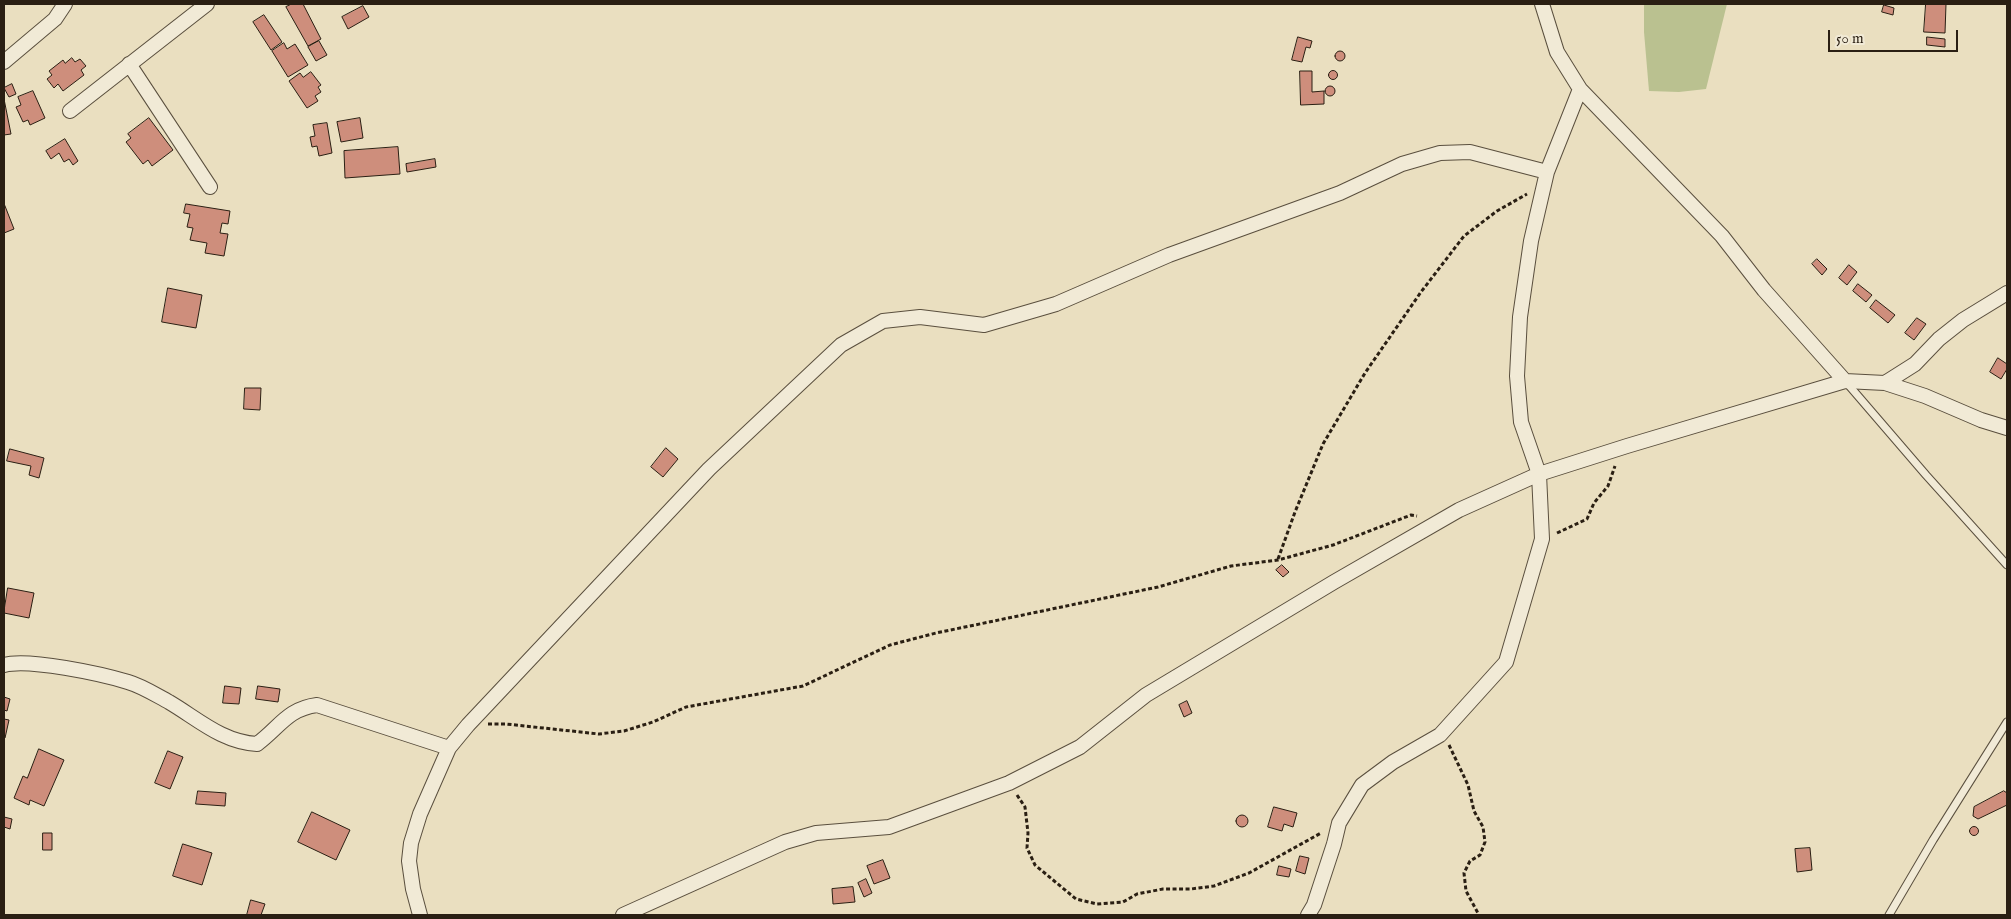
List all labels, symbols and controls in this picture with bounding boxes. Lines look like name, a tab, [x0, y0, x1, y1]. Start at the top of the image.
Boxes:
scale bar	[1831, 20, 1961, 52]
text: 50 m	[1836, 29, 1864, 48]

